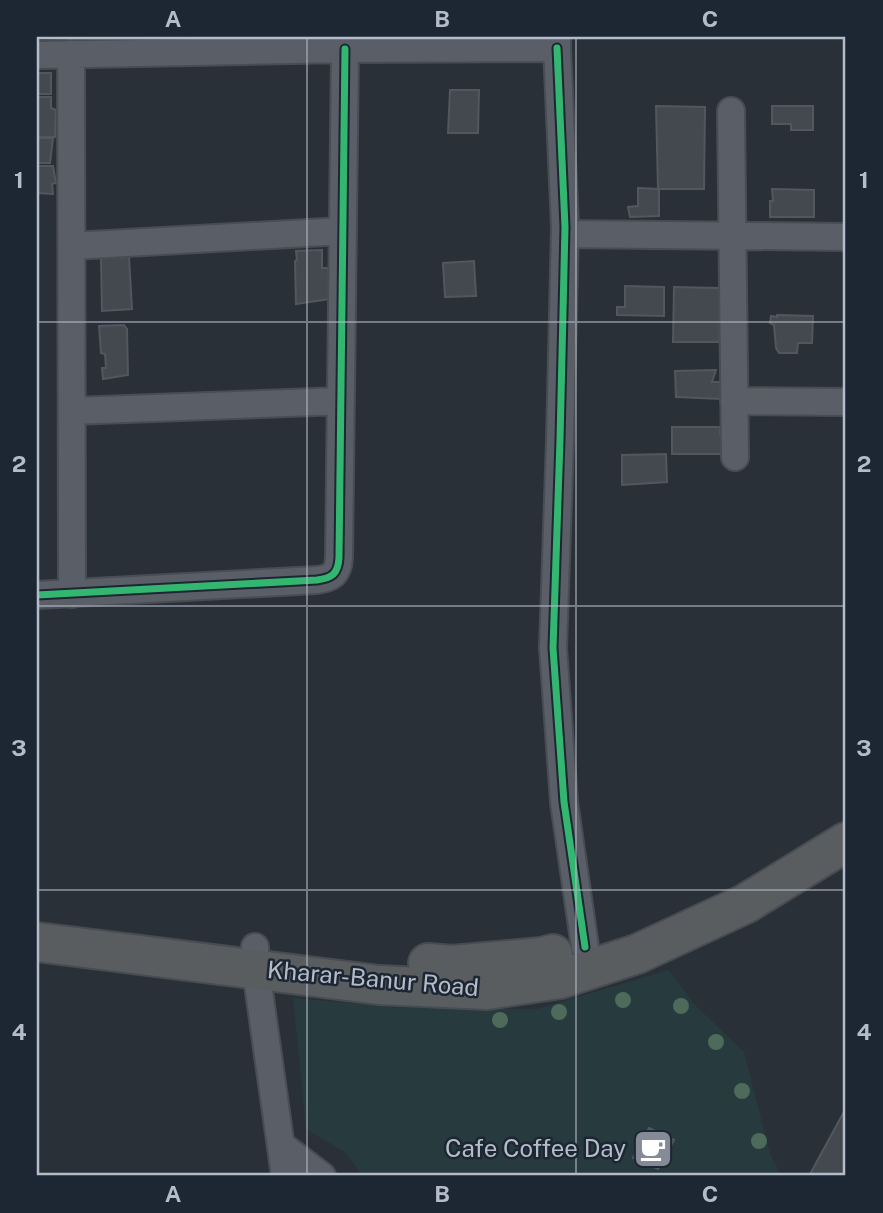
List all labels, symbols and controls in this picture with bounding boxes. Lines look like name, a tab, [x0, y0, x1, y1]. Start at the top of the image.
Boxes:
text: A	[165, 5, 182, 32]
text: B	[434, 5, 450, 32]
text: C	[702, 5, 718, 32]
text: 1	[14, 166, 24, 193]
text: 1	[859, 166, 869, 193]
text: 2	[12, 450, 26, 477]
text: 2	[857, 450, 871, 477]
text: 3	[11, 734, 27, 761]
text: 3	[856, 734, 872, 761]
street label: Kharar-Banur Road	[266, 955, 480, 1001]
text: 4	[11, 1018, 27, 1045]
text: 4	[856, 1018, 872, 1045]
cafe icon: Cafe Coffee Day	[632, 1128, 674, 1170]
place label: Cafe Coffee Day	[445, 1134, 626, 1162]
text: A	[165, 1180, 182, 1207]
text: B	[434, 1180, 450, 1207]
text: C	[702, 1180, 718, 1207]

